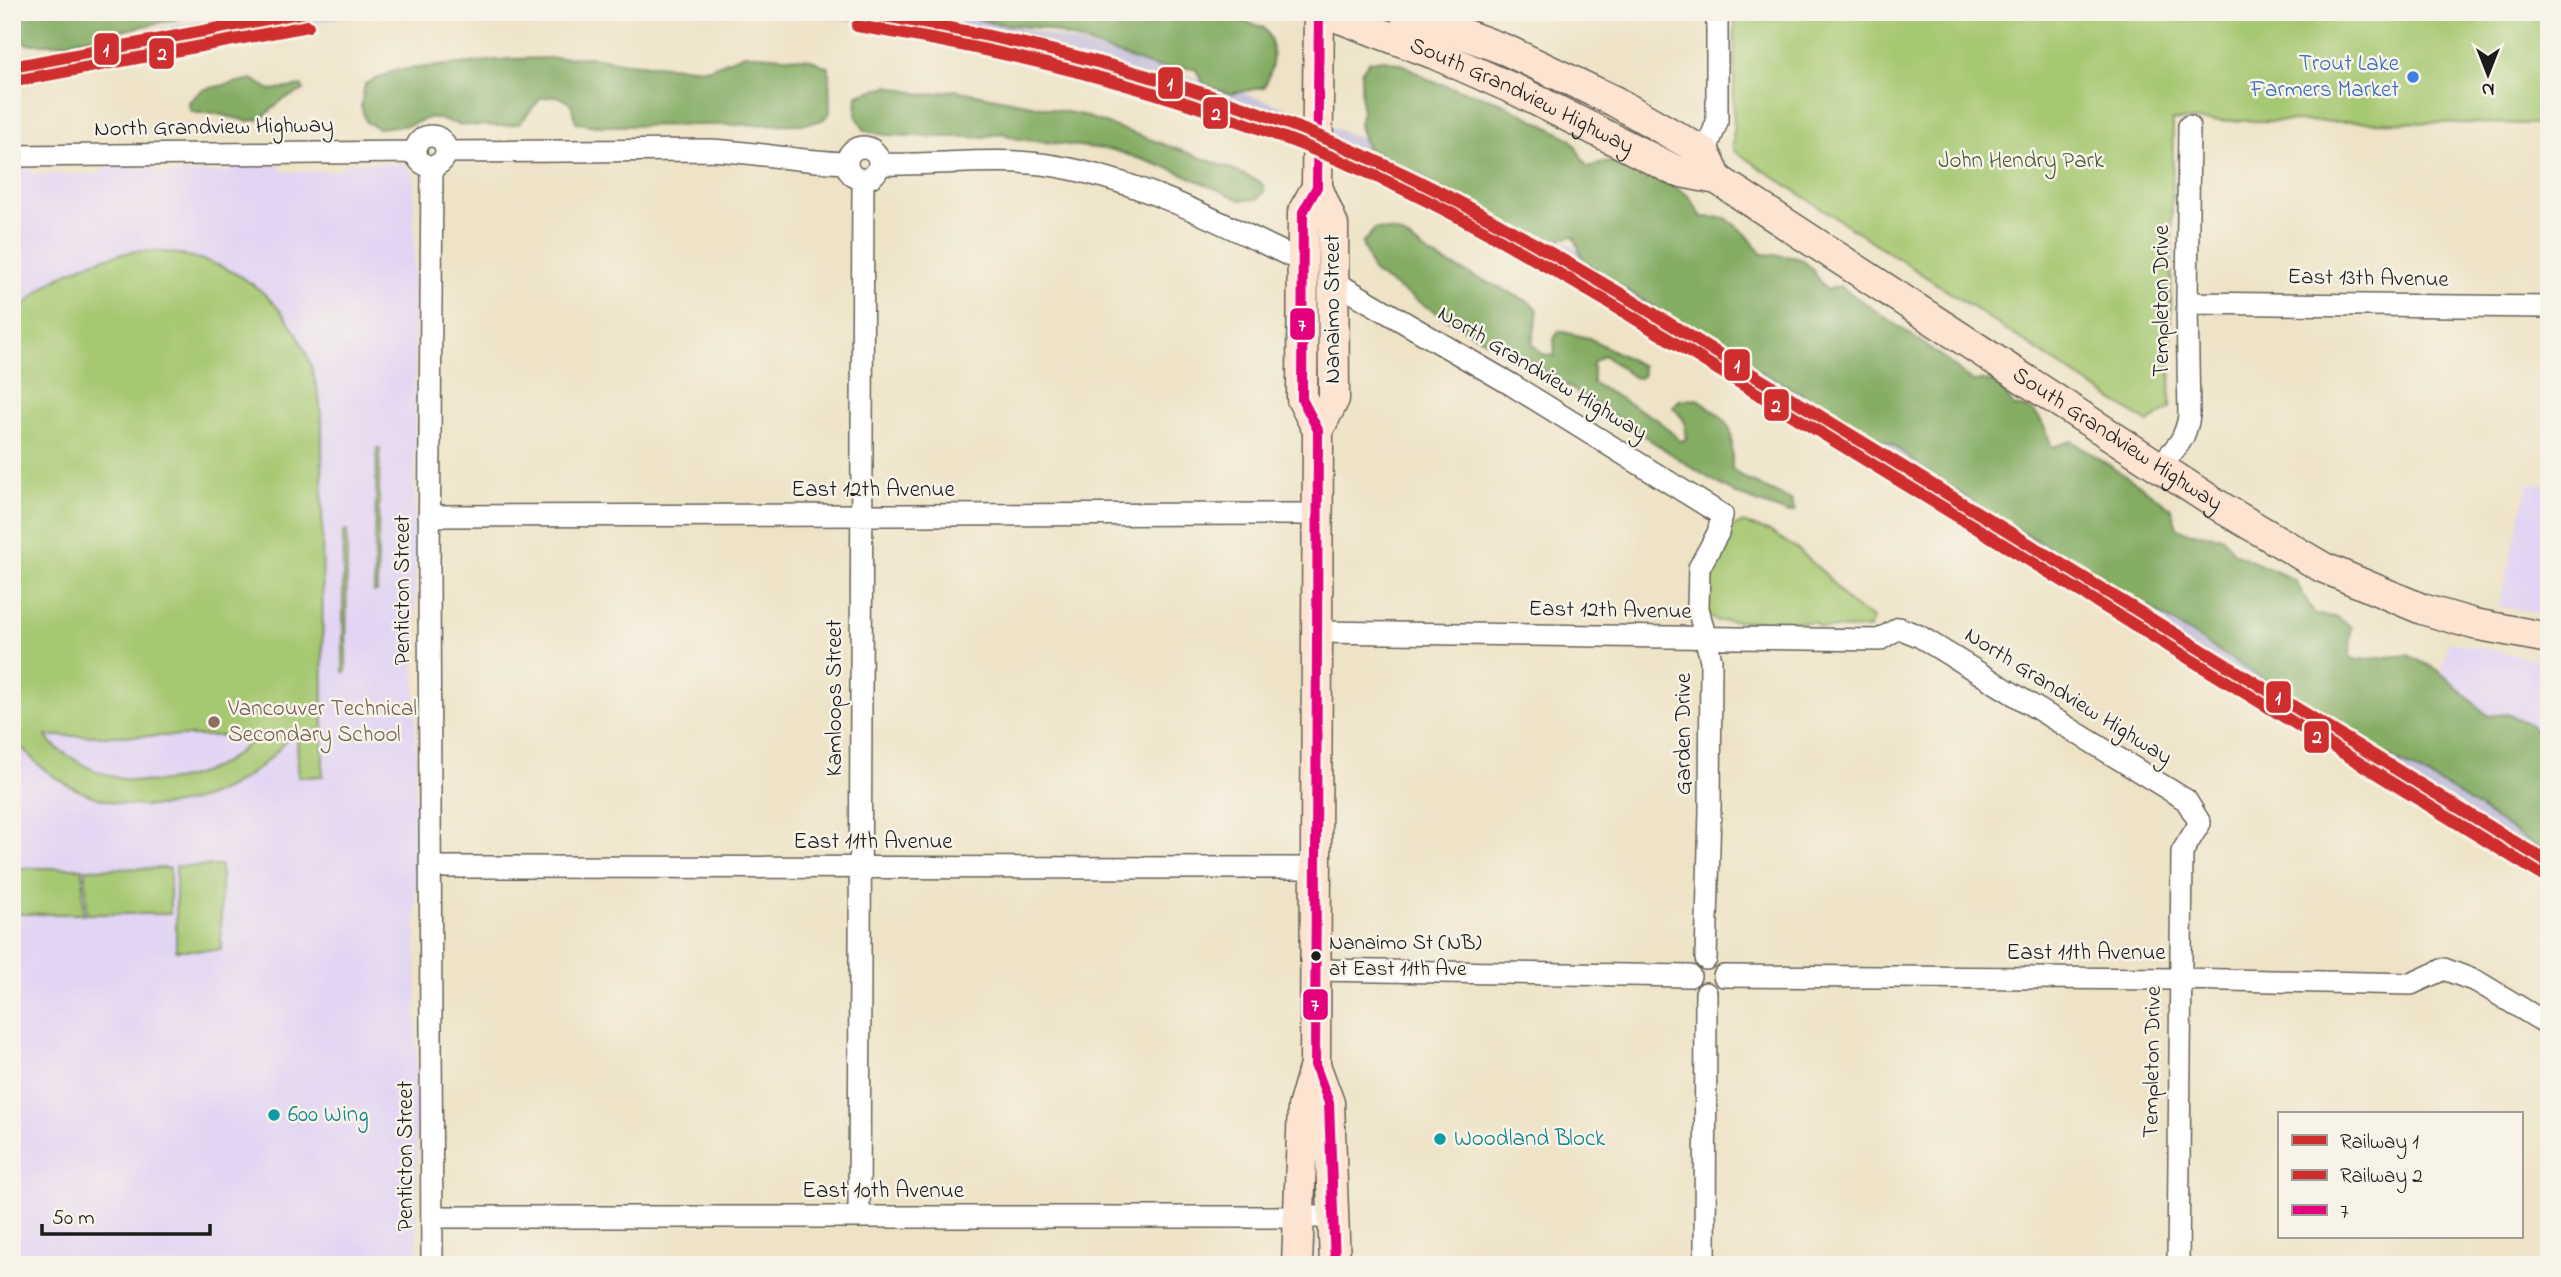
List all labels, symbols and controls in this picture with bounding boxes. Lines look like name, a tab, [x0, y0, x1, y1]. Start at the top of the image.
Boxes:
street label: South Grandview Highway	[1405, 29, 1640, 165]
line badge: 1	[93, 32, 120, 66]
line badge: 2	[148, 37, 175, 70]
text: 1	[103, 38, 109, 65]
north arrow	[2452, 38, 2522, 108]
text: 2	[156, 42, 167, 69]
place label: Trout Lake Farmers Market	[2249, 48, 2400, 107]
line badge: 1	[1157, 66, 1184, 100]
marker: Trout Lake Farmers Market	[2405, 69, 2421, 85]
text: 1	[1167, 72, 1173, 99]
text: N	[2481, 75, 2494, 102]
line badge: 2	[1202, 96, 1229, 130]
text: 2	[1210, 102, 1221, 129]
street label: North Grandview Highway	[94, 109, 334, 149]
park label: John Hendry Park	[1938, 145, 2105, 180]
street label: Templeton Drive	[2146, 224, 2179, 377]
street label: Nanaimo Street	[1317, 234, 1350, 384]
street label: East 13th Avenue	[2287, 261, 2450, 297]
street label: North Grandview Highway	[1430, 298, 1653, 452]
line badge: 7	[1289, 307, 1316, 341]
text: 7	[1298, 313, 1306, 340]
line badge: 1	[1723, 348, 1751, 382]
text: 1	[1734, 354, 1740, 381]
street label: South Grandview Highway	[2006, 359, 2229, 522]
line badge: 2	[1763, 388, 1790, 422]
text: 2	[1770, 394, 1781, 421]
street label: East 12th Avenue	[791, 474, 955, 507]
street label: Penticton Street	[387, 515, 420, 665]
street label: East 12th Avenue	[1528, 593, 1693, 629]
street label: Kamloops Street	[819, 619, 852, 777]
street label: North Grandview Highway	[1957, 620, 2178, 776]
street label: Garden Drive	[1668, 672, 1701, 795]
line badge: 1	[2265, 680, 2292, 714]
text: 1	[2275, 686, 2281, 713]
place label: Vancouver Technical Secondary School	[227, 693, 417, 754]
marker: Vancouver Technical Secondary School	[206, 714, 222, 730]
line badge: 2	[2303, 720, 2330, 754]
text: 2	[2311, 725, 2322, 752]
street label: East 11th Avenue	[793, 826, 953, 859]
place label: Nanaimo St (NB) at East 11th Ave	[1329, 929, 1482, 985]
street label: East 11th Avenue	[2006, 937, 2166, 970]
marker: Nanaimo St (NB) at East 11th Ave	[1309, 949, 1323, 963]
street label: Templeton Drive	[2135, 985, 2171, 1138]
line badge: 7	[1302, 988, 1329, 1021]
text: 7	[1311, 993, 1319, 1020]
street label: Penticton Street	[390, 1081, 423, 1231]
place label: 600 Wing	[288, 1099, 369, 1133]
marker: 600 Wing	[266, 1107, 282, 1123]
legend	[2278, 1112, 2522, 1238]
place label: Woodland Block	[1454, 1123, 1606, 1156]
text: Railway 1	[2340, 1128, 2419, 1160]
marker: Woodland Block	[1432, 1131, 1448, 1147]
text: Railway 2	[2340, 1162, 2423, 1194]
street label: East 10th Avenue	[802, 1175, 965, 1208]
scale bar	[42, 1193, 210, 1237]
text: 7	[2340, 1198, 2349, 1228]
text: 50 m	[52, 1204, 95, 1234]

